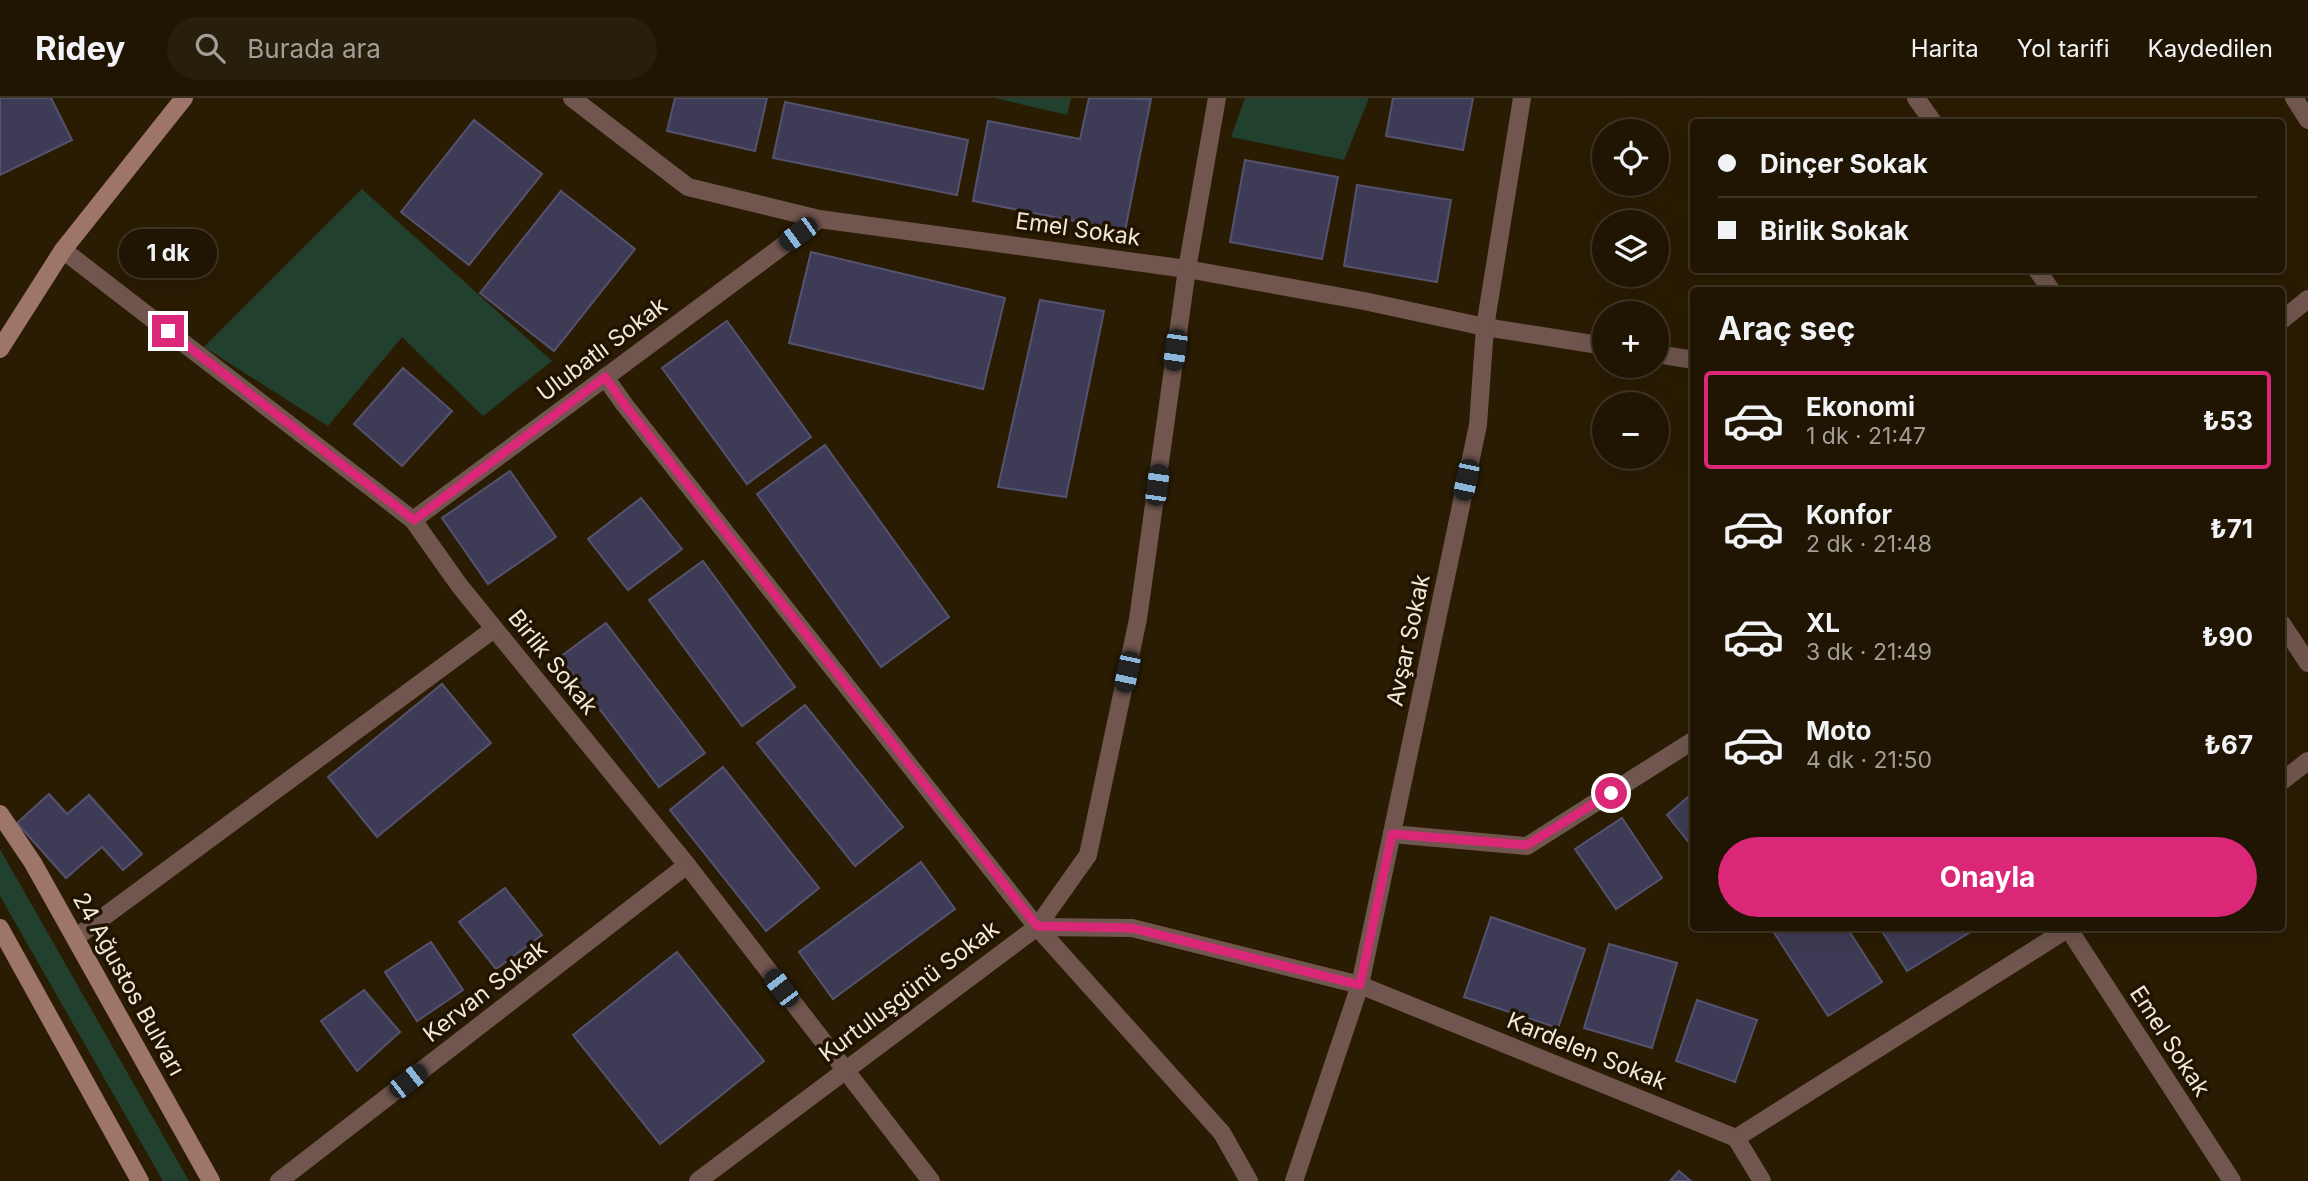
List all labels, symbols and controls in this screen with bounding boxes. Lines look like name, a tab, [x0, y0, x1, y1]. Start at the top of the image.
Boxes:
search box	[167, 17, 657, 80]
text: Ridey	[35, 28, 125, 68]
icon: search	[191, 29, 229, 67]
text: Burada ara	[247, 33, 381, 64]
text: Harita	[1911, 34, 1979, 63]
text: Yol tarifi	[2017, 34, 2110, 63]
text: Kaydedilen	[2148, 34, 2273, 63]
map controls	[1592, 119, 1669, 469]
button: locate	[1592, 119, 1669, 196]
text: Dinçer Sokak	[1760, 148, 1928, 179]
street label: Emel Sokak	[1014, 206, 1143, 252]
button: layers	[1592, 210, 1669, 287]
car	[775, 213, 822, 255]
text: Birlik Sokak	[1760, 215, 1909, 246]
callout: 1 dk	[119, 230, 217, 278]
text: 1 dk	[146, 239, 190, 267]
street label: Ulubatlı Sokak	[532, 291, 673, 407]
button: +	[1592, 301, 1669, 378]
text: Araç seç	[1718, 309, 1855, 348]
route end	[152, 315, 184, 347]
car	[1162, 328, 1189, 372]
icon: car	[1722, 389, 1785, 452]
text: Ekonomi	[1806, 391, 1915, 422]
button: −	[1592, 392, 1669, 469]
text: ₺53	[2203, 405, 2253, 436]
text: 1 dk · 21:47	[1806, 422, 1926, 450]
car	[1452, 457, 1481, 503]
car	[1144, 463, 1171, 507]
icon: car	[1722, 497, 1785, 560]
text: Konfor	[1806, 499, 1892, 530]
text: ₺71	[2210, 513, 2253, 544]
text: 2 dk · 21:48	[1806, 530, 1932, 558]
street label: Avşar Sokak	[1380, 571, 1436, 709]
street label: Birlik Sokak	[502, 604, 604, 720]
icon: car	[1722, 605, 1785, 668]
text: XL	[1806, 607, 1840, 638]
text: ₺90	[2202, 621, 2253, 652]
text: 3 dk · 21:49	[1806, 638, 1932, 666]
car	[1113, 649, 1142, 695]
icon: car	[1722, 713, 1785, 776]
text: Moto	[1806, 715, 1871, 746]
text: ₺67	[2204, 729, 2253, 760]
text: 4 dk · 21:50	[1806, 746, 1932, 774]
route start	[1595, 777, 1627, 809]
button: Onayla	[1718, 837, 2257, 917]
street label: 24 Ağustos Bulvarı	[67, 888, 191, 1080]
street label: Kurtuluşgünü Sokak	[814, 914, 1005, 1068]
street label: Kervan Sokak	[417, 934, 553, 1048]
car	[760, 965, 803, 1011]
street label: Emel Sokak	[2124, 980, 2216, 1102]
street label: Kardelen Sokak	[1503, 1006, 1671, 1096]
car	[385, 1060, 432, 1102]

